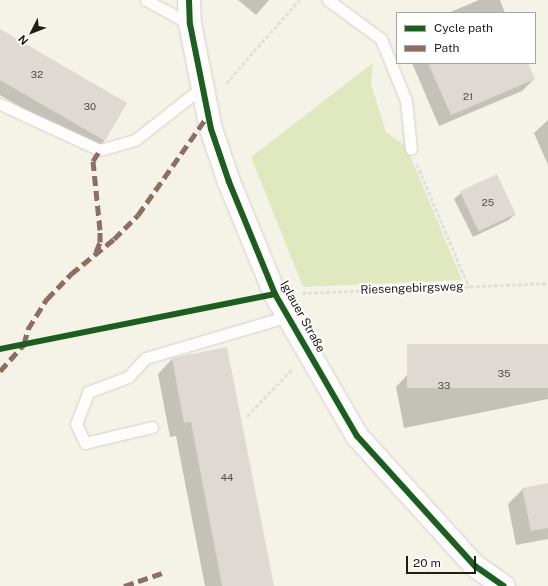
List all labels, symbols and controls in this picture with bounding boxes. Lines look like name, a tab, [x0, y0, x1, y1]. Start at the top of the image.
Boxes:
north arrow	[12, 12, 52, 52]
legend	[396, 12, 536, 64]
text: Cycle path	[434, 21, 493, 35]
text: N	[16, 33, 30, 47]
text: Path	[434, 41, 460, 55]
house number: 32	[31, 69, 43, 81]
house number: 21	[463, 91, 473, 103]
house number: 30	[84, 101, 96, 113]
house number: 25	[482, 197, 494, 209]
street label: Iglauer Straße	[276, 279, 328, 355]
street label: Riesengebirgsweg	[360, 280, 464, 298]
house number: 35	[498, 368, 510, 380]
house number: 33	[438, 380, 450, 392]
house number: 44	[221, 472, 233, 484]
scale bar	[408, 548, 478, 574]
text: 20 m	[413, 556, 441, 570]

